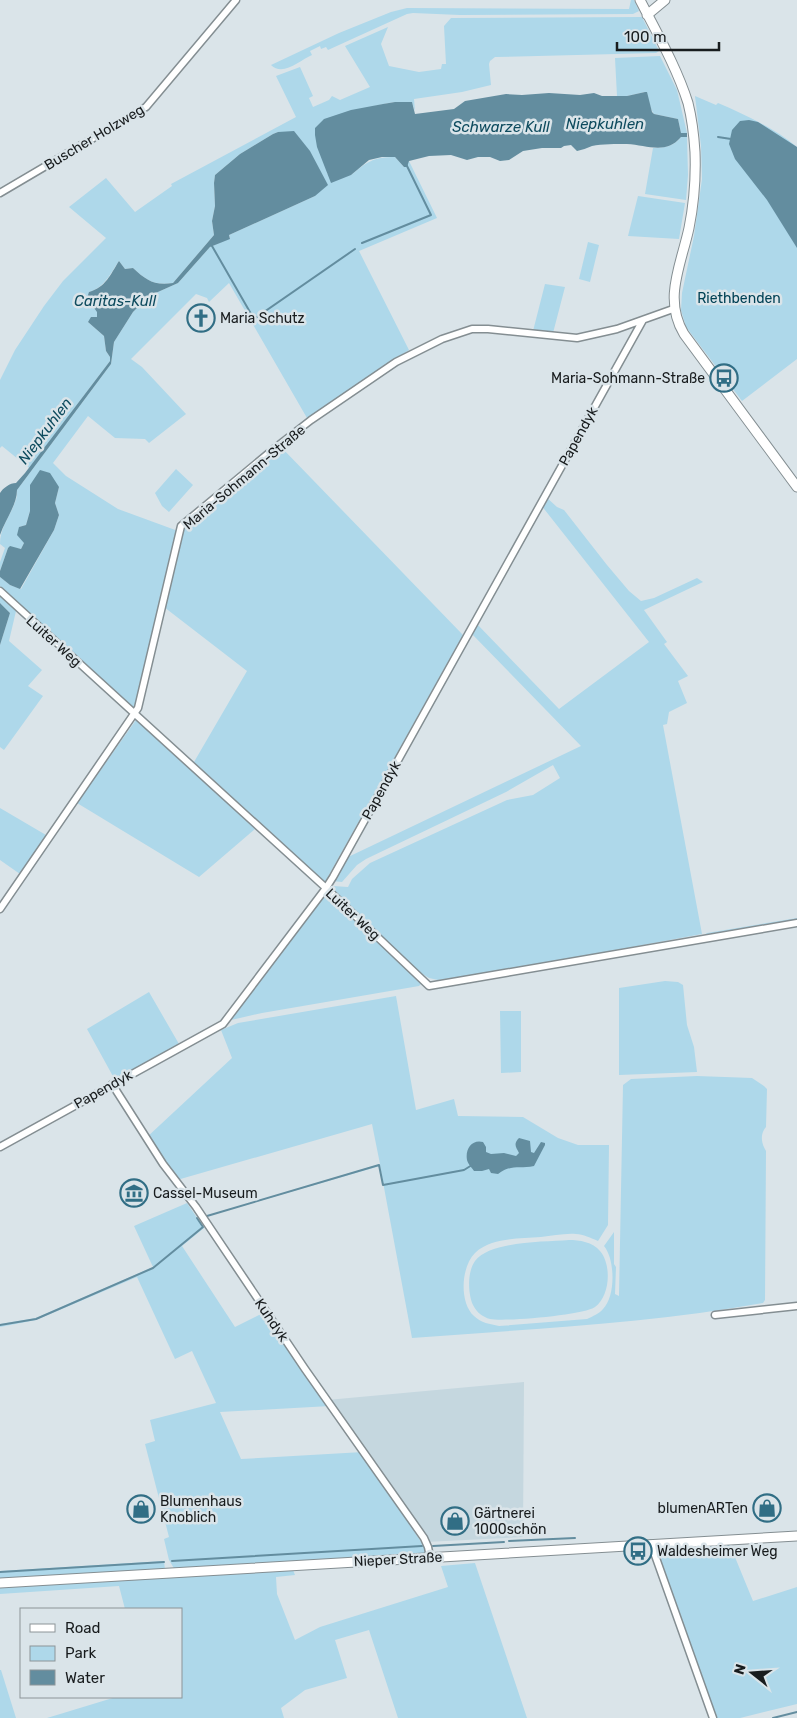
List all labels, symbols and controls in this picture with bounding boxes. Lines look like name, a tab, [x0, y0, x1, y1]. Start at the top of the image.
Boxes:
scale bar	[617, 20, 720, 52]
text: 100 m	[624, 28, 666, 46]
street label: Buscher Holzweg	[41, 101, 147, 174]
water label: Niepkuhlen	[566, 115, 644, 133]
water label: Schwarze Kull	[452, 118, 550, 136]
park label: Riethbenden	[697, 290, 781, 307]
water label: Caritas-Kull	[74, 292, 156, 310]
church icon: Maria Schutz	[186, 303, 216, 333]
place label: Maria Schutz	[220, 310, 305, 327]
bus stop icon: Maria-Sohmann-Straße	[709, 363, 739, 393]
place label: Maria-Sohmann-Straße	[551, 370, 705, 387]
water label: Niepkuhlen	[14, 394, 76, 468]
street label: Papendyk	[555, 403, 602, 469]
street label: Maria-Sohmann-Straße	[180, 421, 309, 533]
street label: Luiter Weg	[23, 612, 85, 670]
street label: Papendyk	[358, 757, 405, 823]
street label: Luiter Weg	[322, 885, 383, 944]
street label: Papendyk	[71, 1066, 136, 1113]
museum icon: Cassel-Museum	[119, 1178, 149, 1208]
place label: Cassel-Museum	[153, 1185, 258, 1202]
street label: Kuhdyk	[251, 1295, 293, 1346]
place label: Blumenhaus Knoblich	[160, 1493, 242, 1526]
shop icon: blumenARTen	[752, 1493, 782, 1523]
shop icon: Blumenhaus Knoblich	[126, 1494, 156, 1524]
place label: blumenARTen	[658, 1500, 748, 1517]
place label: Gärtnerei 1000schön	[474, 1505, 547, 1538]
shop icon: Gärtnerei 1000schön	[440, 1506, 470, 1536]
bus stop icon: Waldesheimer Weg	[623, 1536, 653, 1566]
place label: Waldesheimer Weg	[657, 1543, 778, 1560]
street label: Nieper Straße	[353, 1549, 443, 1570]
legend	[20, 1608, 182, 1698]
text: Road	[65, 1619, 101, 1637]
text: Park	[65, 1644, 96, 1662]
north arrow	[727, 1648, 777, 1698]
text: N	[730, 1662, 750, 1677]
text: Water	[65, 1669, 105, 1687]

